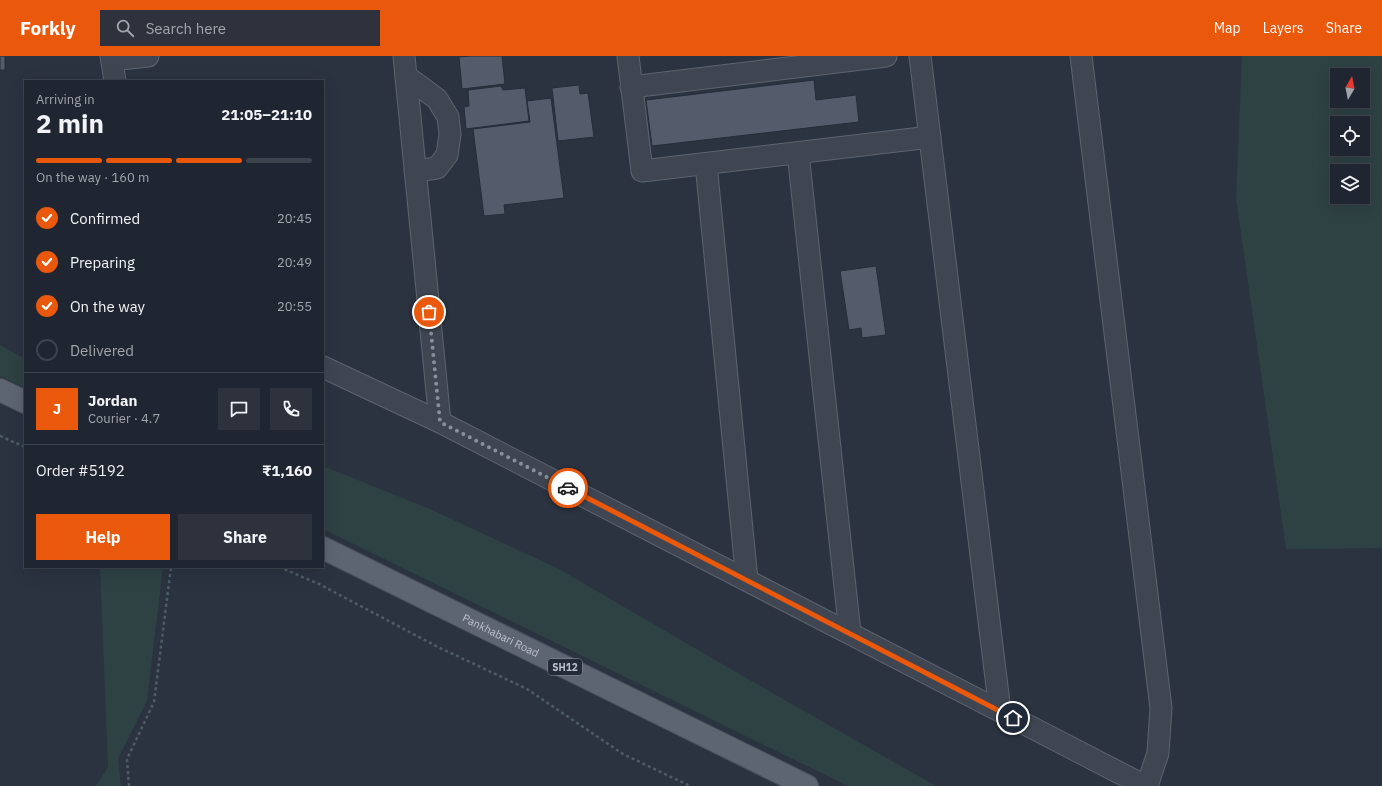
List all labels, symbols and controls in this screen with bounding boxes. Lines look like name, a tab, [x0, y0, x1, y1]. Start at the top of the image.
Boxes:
search box	[100, 10, 380, 46]
text: Forkly	[20, 16, 76, 40]
icon: search	[114, 17, 136, 39]
text: Search here	[146, 19, 226, 38]
text: Map	[1214, 19, 1241, 37]
text: Layers	[1263, 19, 1304, 37]
text: Share	[1326, 19, 1362, 37]
north arrow	[1330, 68, 1370, 108]
map controls	[1330, 68, 1370, 204]
text: Arriving in	[36, 91, 95, 108]
text: 21:05–21:10	[221, 105, 312, 124]
text: 2 min	[36, 106, 104, 140]
button: locate	[1330, 116, 1370, 156]
button: layers	[1330, 164, 1370, 204]
text: On the way · 160 m	[36, 169, 149, 186]
icon: check	[36, 207, 58, 229]
text: Confirmed	[70, 209, 140, 228]
text: 20:45	[277, 210, 312, 227]
icon: check	[36, 251, 58, 273]
text: Preparing	[70, 253, 135, 272]
text: 20:49	[277, 254, 312, 271]
icon: check	[36, 295, 58, 317]
pin	[412, 295, 446, 329]
text: On the way	[70, 297, 145, 316]
text: 20:55	[277, 298, 312, 315]
icon: bag	[418, 301, 440, 323]
text: Delivered	[70, 341, 134, 360]
button: chat	[218, 388, 260, 430]
button: phone	[270, 388, 312, 430]
text: Jordan	[88, 391, 137, 410]
text: J	[53, 399, 61, 418]
text: Courier · 4.7	[88, 410, 160, 427]
text: Order #5192	[36, 461, 125, 480]
text: ₹1,160	[262, 461, 312, 480]
courier	[548, 468, 588, 508]
icon: car	[557, 477, 579, 499]
button: Help	[36, 514, 170, 560]
button: Share	[178, 514, 312, 560]
street label: Pankhabari Road	[460, 611, 541, 660]
road number: SH12	[548, 659, 582, 675]
pin	[996, 701, 1030, 735]
icon: home	[1002, 707, 1024, 729]

